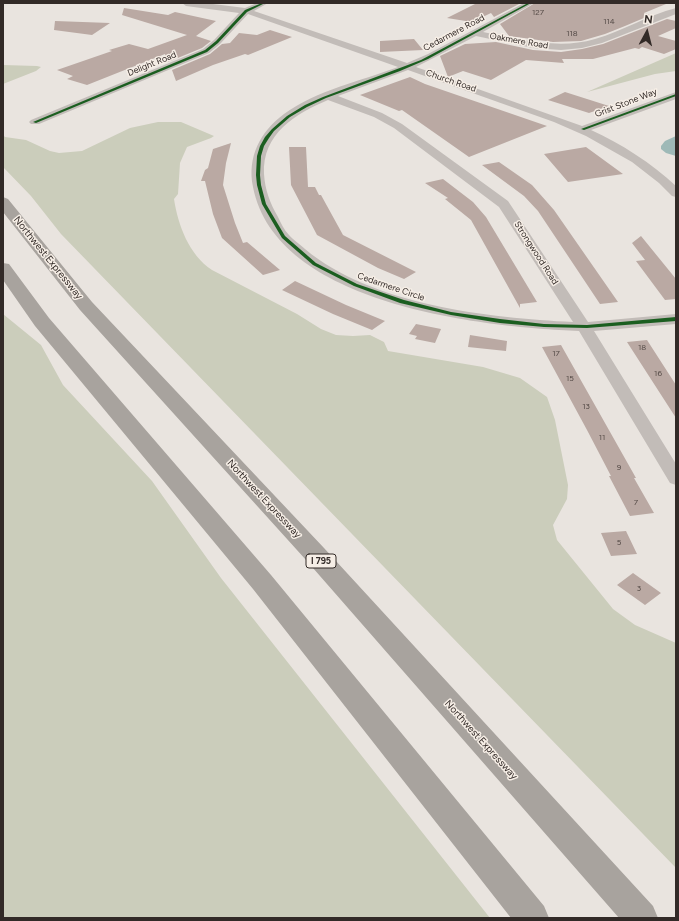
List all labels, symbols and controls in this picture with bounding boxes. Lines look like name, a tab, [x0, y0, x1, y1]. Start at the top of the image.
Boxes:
house number: 127	[532, 8, 544, 18]
street label: Cedarmere Road	[422, 12, 486, 54]
north arrow	[627, 12, 667, 52]
text: N	[643, 13, 654, 27]
house number: 114	[603, 17, 615, 27]
house number: 118	[566, 29, 578, 39]
street label: Oakmere Road	[489, 31, 549, 51]
street label: Delight Road	[126, 49, 178, 79]
street label: Church Road	[424, 67, 478, 95]
street label: Grist Stone Way	[593, 86, 659, 120]
street label: Northwest Expressway	[11, 214, 85, 302]
street label: Strongwood Road	[512, 219, 560, 287]
street label: Cedarmere Circle	[356, 270, 426, 304]
house number: 18	[638, 343, 646, 353]
house number: 17	[552, 349, 560, 359]
house number: 16	[654, 369, 662, 379]
house number: 15	[566, 374, 574, 384]
house number: 13	[582, 402, 590, 412]
house number: 11	[599, 433, 605, 443]
street label: Northwest Expressway	[224, 457, 304, 541]
house number: 9	[617, 463, 621, 473]
house number: 7	[634, 498, 638, 508]
house number: 5	[617, 538, 621, 548]
road number: I 795	[306, 554, 336, 568]
house number: 3	[637, 584, 641, 594]
street label: Northwest Expressway	[442, 698, 520, 782]

